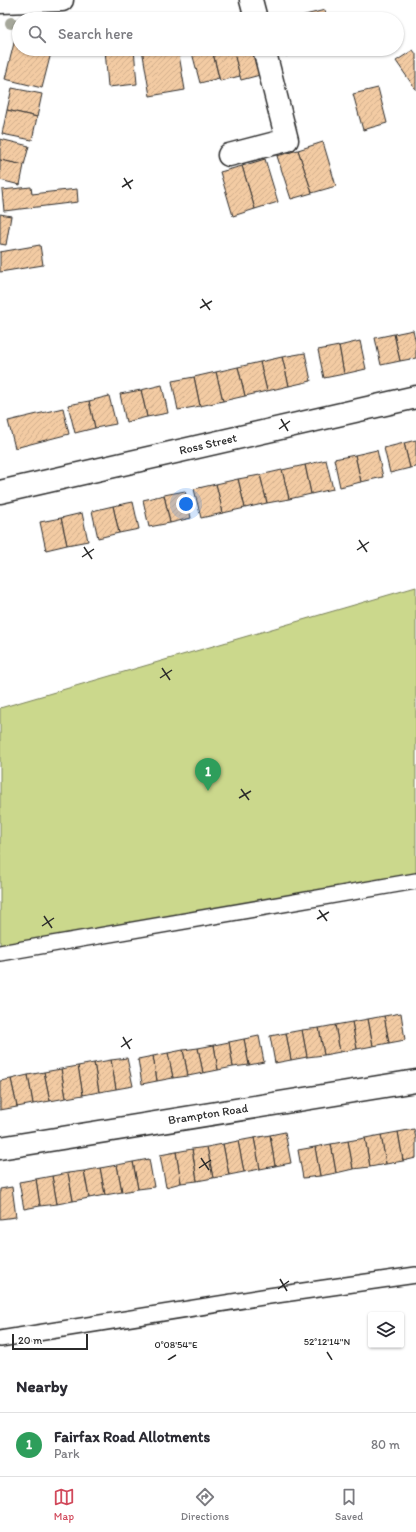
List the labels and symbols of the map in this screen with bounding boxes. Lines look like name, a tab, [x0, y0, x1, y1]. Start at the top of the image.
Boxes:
street label: Ross Street	[178, 430, 239, 457]
your location	[176, 494, 196, 514]
pin: 1	[195, 758, 221, 791]
street label: Brampton Road	[167, 1101, 249, 1127]
scale bar	[12, 1332, 88, 1351]
text: 52°12'14"N	[304, 1335, 350, 1348]
text: 0°08'54"E	[154, 1338, 198, 1351]

